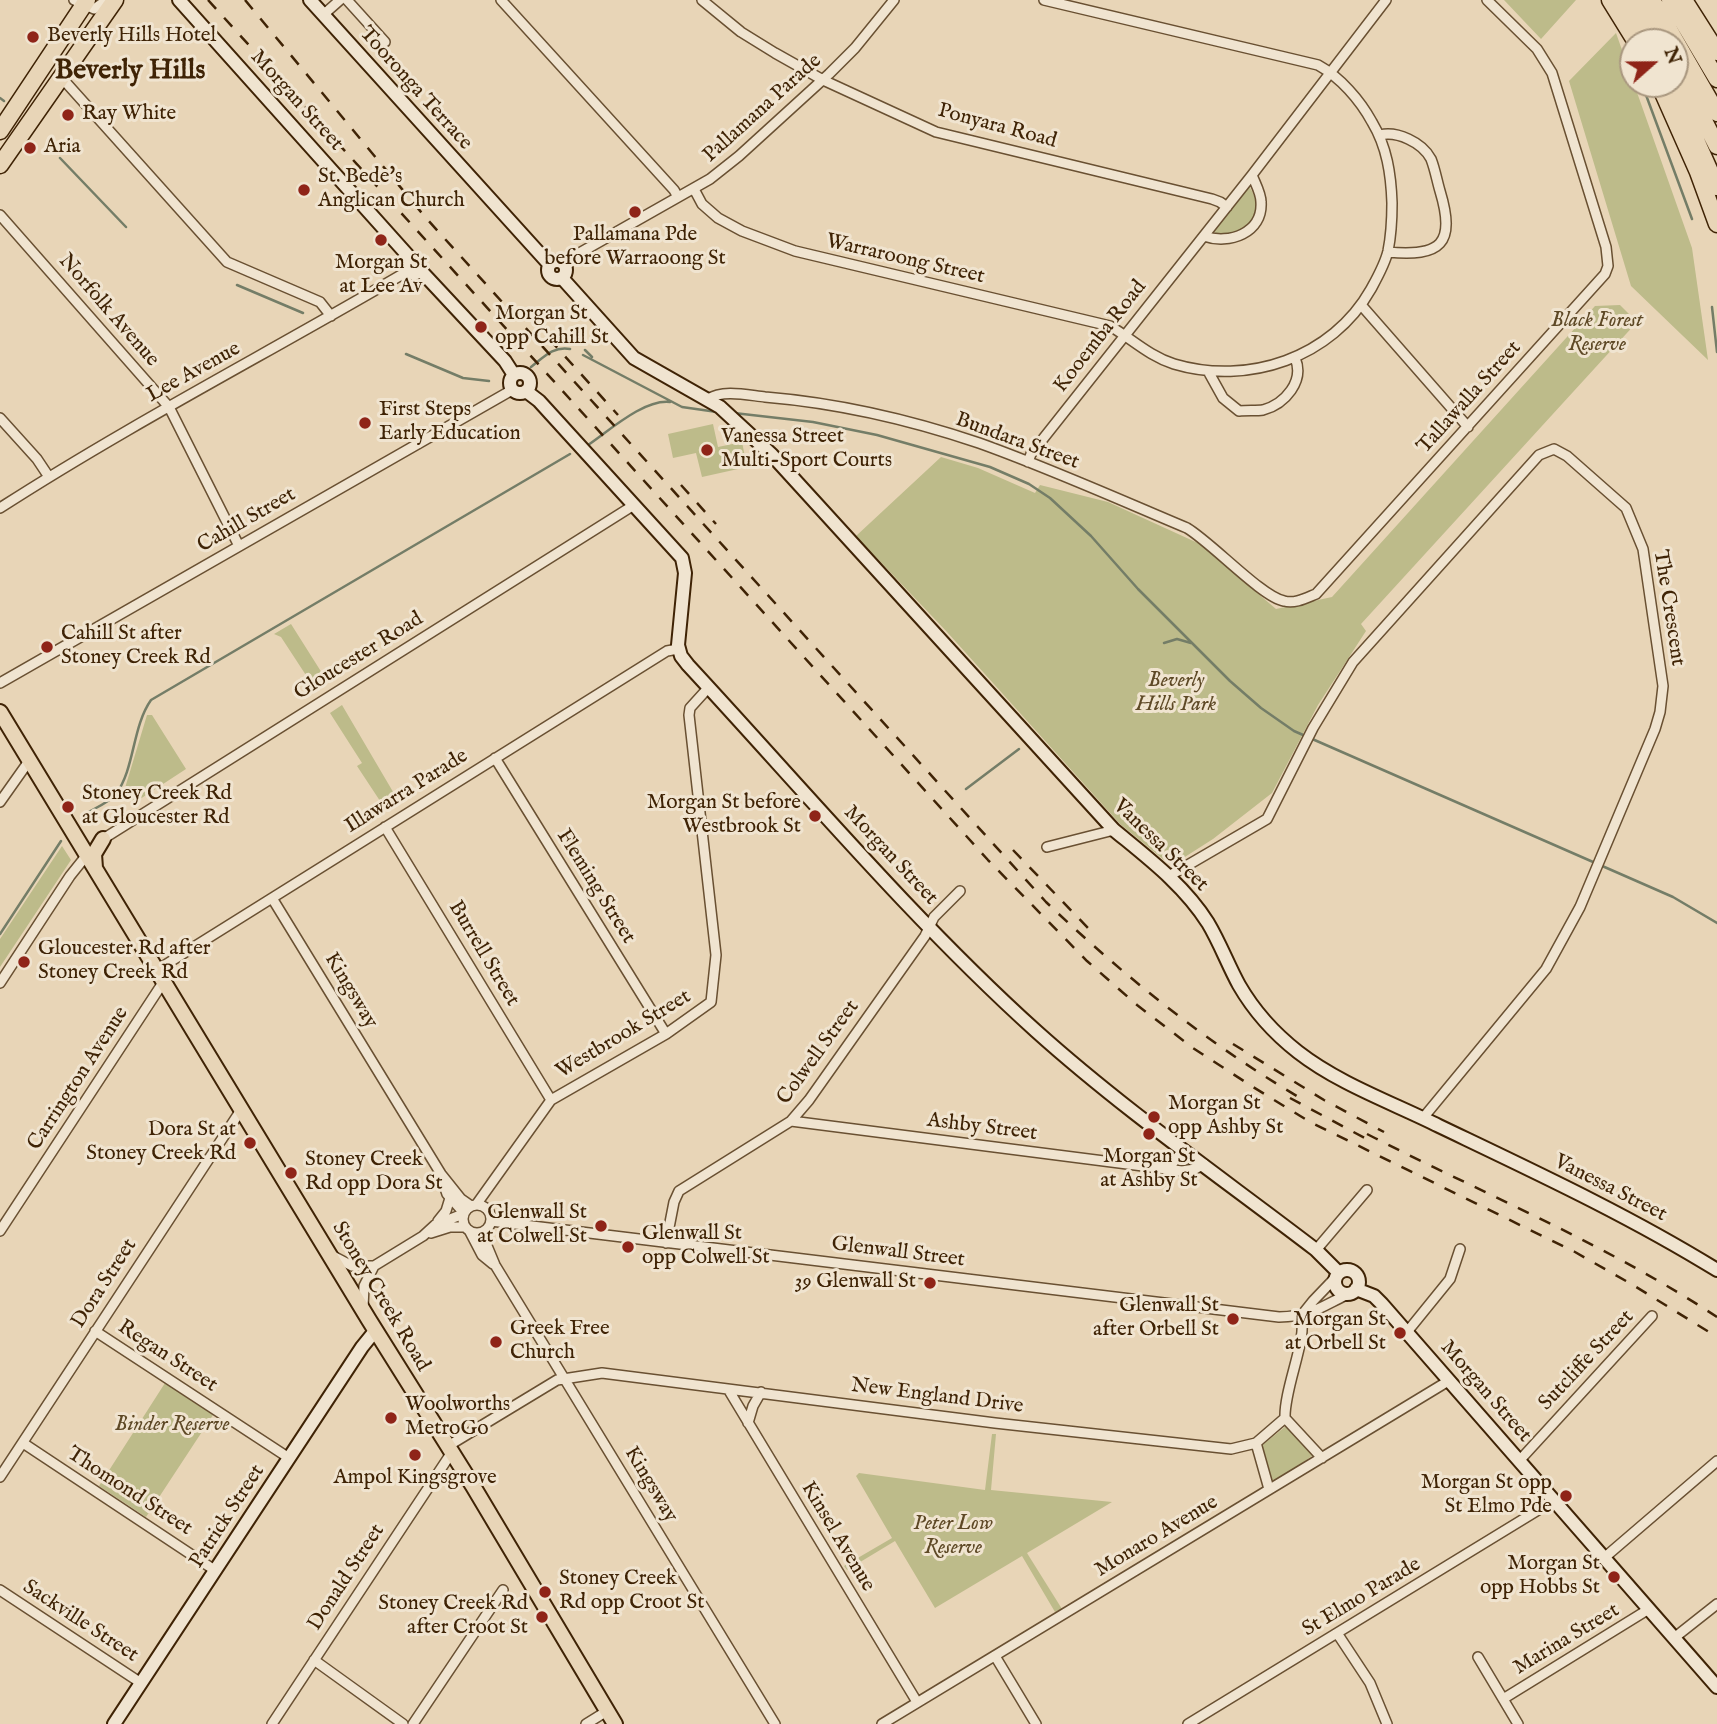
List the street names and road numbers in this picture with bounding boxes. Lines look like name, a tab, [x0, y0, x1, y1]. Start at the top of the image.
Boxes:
street label: Tooronga Terrace	[353, 22, 477, 156]
street label: Morgan Street	[244, 45, 348, 157]
street label: Pallamana Parade	[699, 49, 827, 169]
street label: Ponyara Road	[935, 99, 1059, 155]
street label: Warraroong Street	[823, 230, 987, 290]
street label: Norfolk Avenue	[52, 250, 164, 372]
street label: Kooemba Road	[1049, 276, 1153, 398]
street label: Tallawalla Street	[1413, 336, 1527, 460]
street label: Lee Avenue	[143, 337, 245, 409]
street label: Bundara Street	[952, 408, 1082, 476]
street label: Cahill Street	[193, 483, 301, 559]
street label: The Crescent	[1646, 548, 1690, 668]
street label: Gloucester Road	[290, 607, 428, 707]
street label: Illawarra Parade	[341, 744, 473, 840]
street label: Vanessa Street	[1107, 794, 1213, 898]
street label: Morgan Street	[838, 801, 942, 911]
street label: Fleming Street	[550, 825, 640, 949]
street label: Burrell Street	[442, 897, 524, 1011]
street label: Kingsway	[318, 949, 382, 1033]
street label: Westbrook Street	[552, 985, 696, 1085]
street label: Colwell Street	[773, 996, 865, 1110]
street label: Carrington Avenue	[23, 1002, 135, 1156]
street label: Ashby Street	[925, 1109, 1039, 1147]
street label: Vanessa Street	[1550, 1150, 1670, 1228]
street label: Stoney Creek Road	[325, 1218, 435, 1376]
street label: Glenwall Street	[830, 1232, 966, 1274]
street label: Dora Street	[67, 1235, 143, 1333]
street label: Sutcliffe Street	[1534, 1306, 1640, 1416]
street label: Regan Street	[112, 1315, 222, 1399]
street label: Morgan Street	[1434, 1336, 1536, 1448]
street label: New England Drive	[849, 1374, 1025, 1420]
street label: Thomond Street	[62, 1442, 196, 1542]
street label: Kingsway	[618, 1443, 682, 1527]
street label: Patrick Street	[185, 1460, 271, 1574]
street label: Kinsel Avenue	[794, 1478, 880, 1596]
street label: Monaro Avenue	[1091, 1490, 1223, 1584]
street label: Donald Street	[303, 1520, 391, 1636]
street label: St Elmo Parade	[1298, 1553, 1426, 1643]
street label: Sackville Street	[17, 1575, 143, 1669]
street label: Marina Street	[1509, 1599, 1625, 1681]

